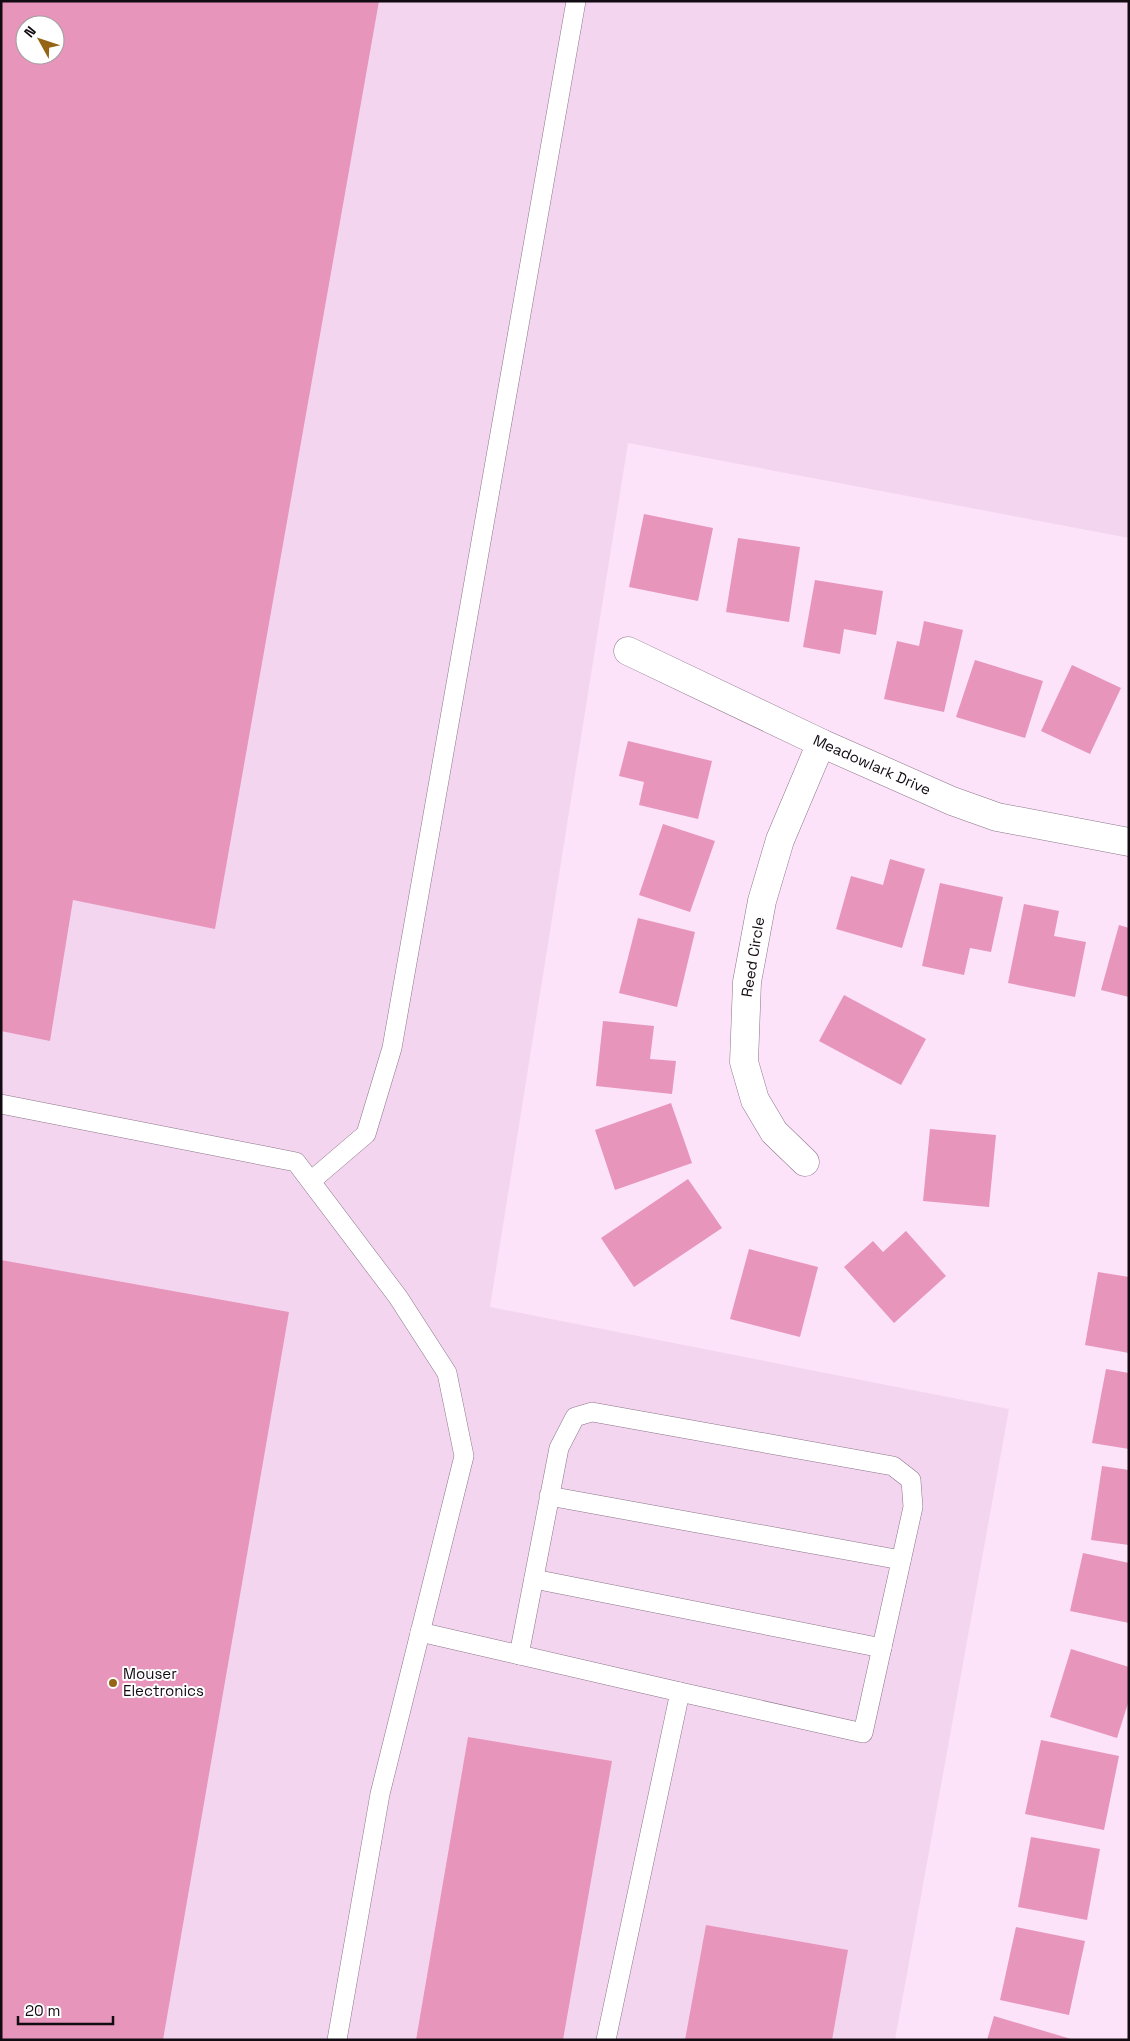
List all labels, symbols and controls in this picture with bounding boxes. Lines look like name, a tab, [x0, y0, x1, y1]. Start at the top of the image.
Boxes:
north arrow	[15, 15, 65, 65]
text: N	[20, 22, 40, 41]
street label: Meadowlark Drive	[810, 730, 934, 799]
street label: Reed Circle	[737, 915, 768, 998]
place label: Mouser Electronics	[123, 1664, 204, 1700]
marker: Mouser Electronics	[107, 1677, 119, 1689]
scale bar	[18, 1994, 112, 2026]
text: 20 m	[25, 2001, 60, 2020]

